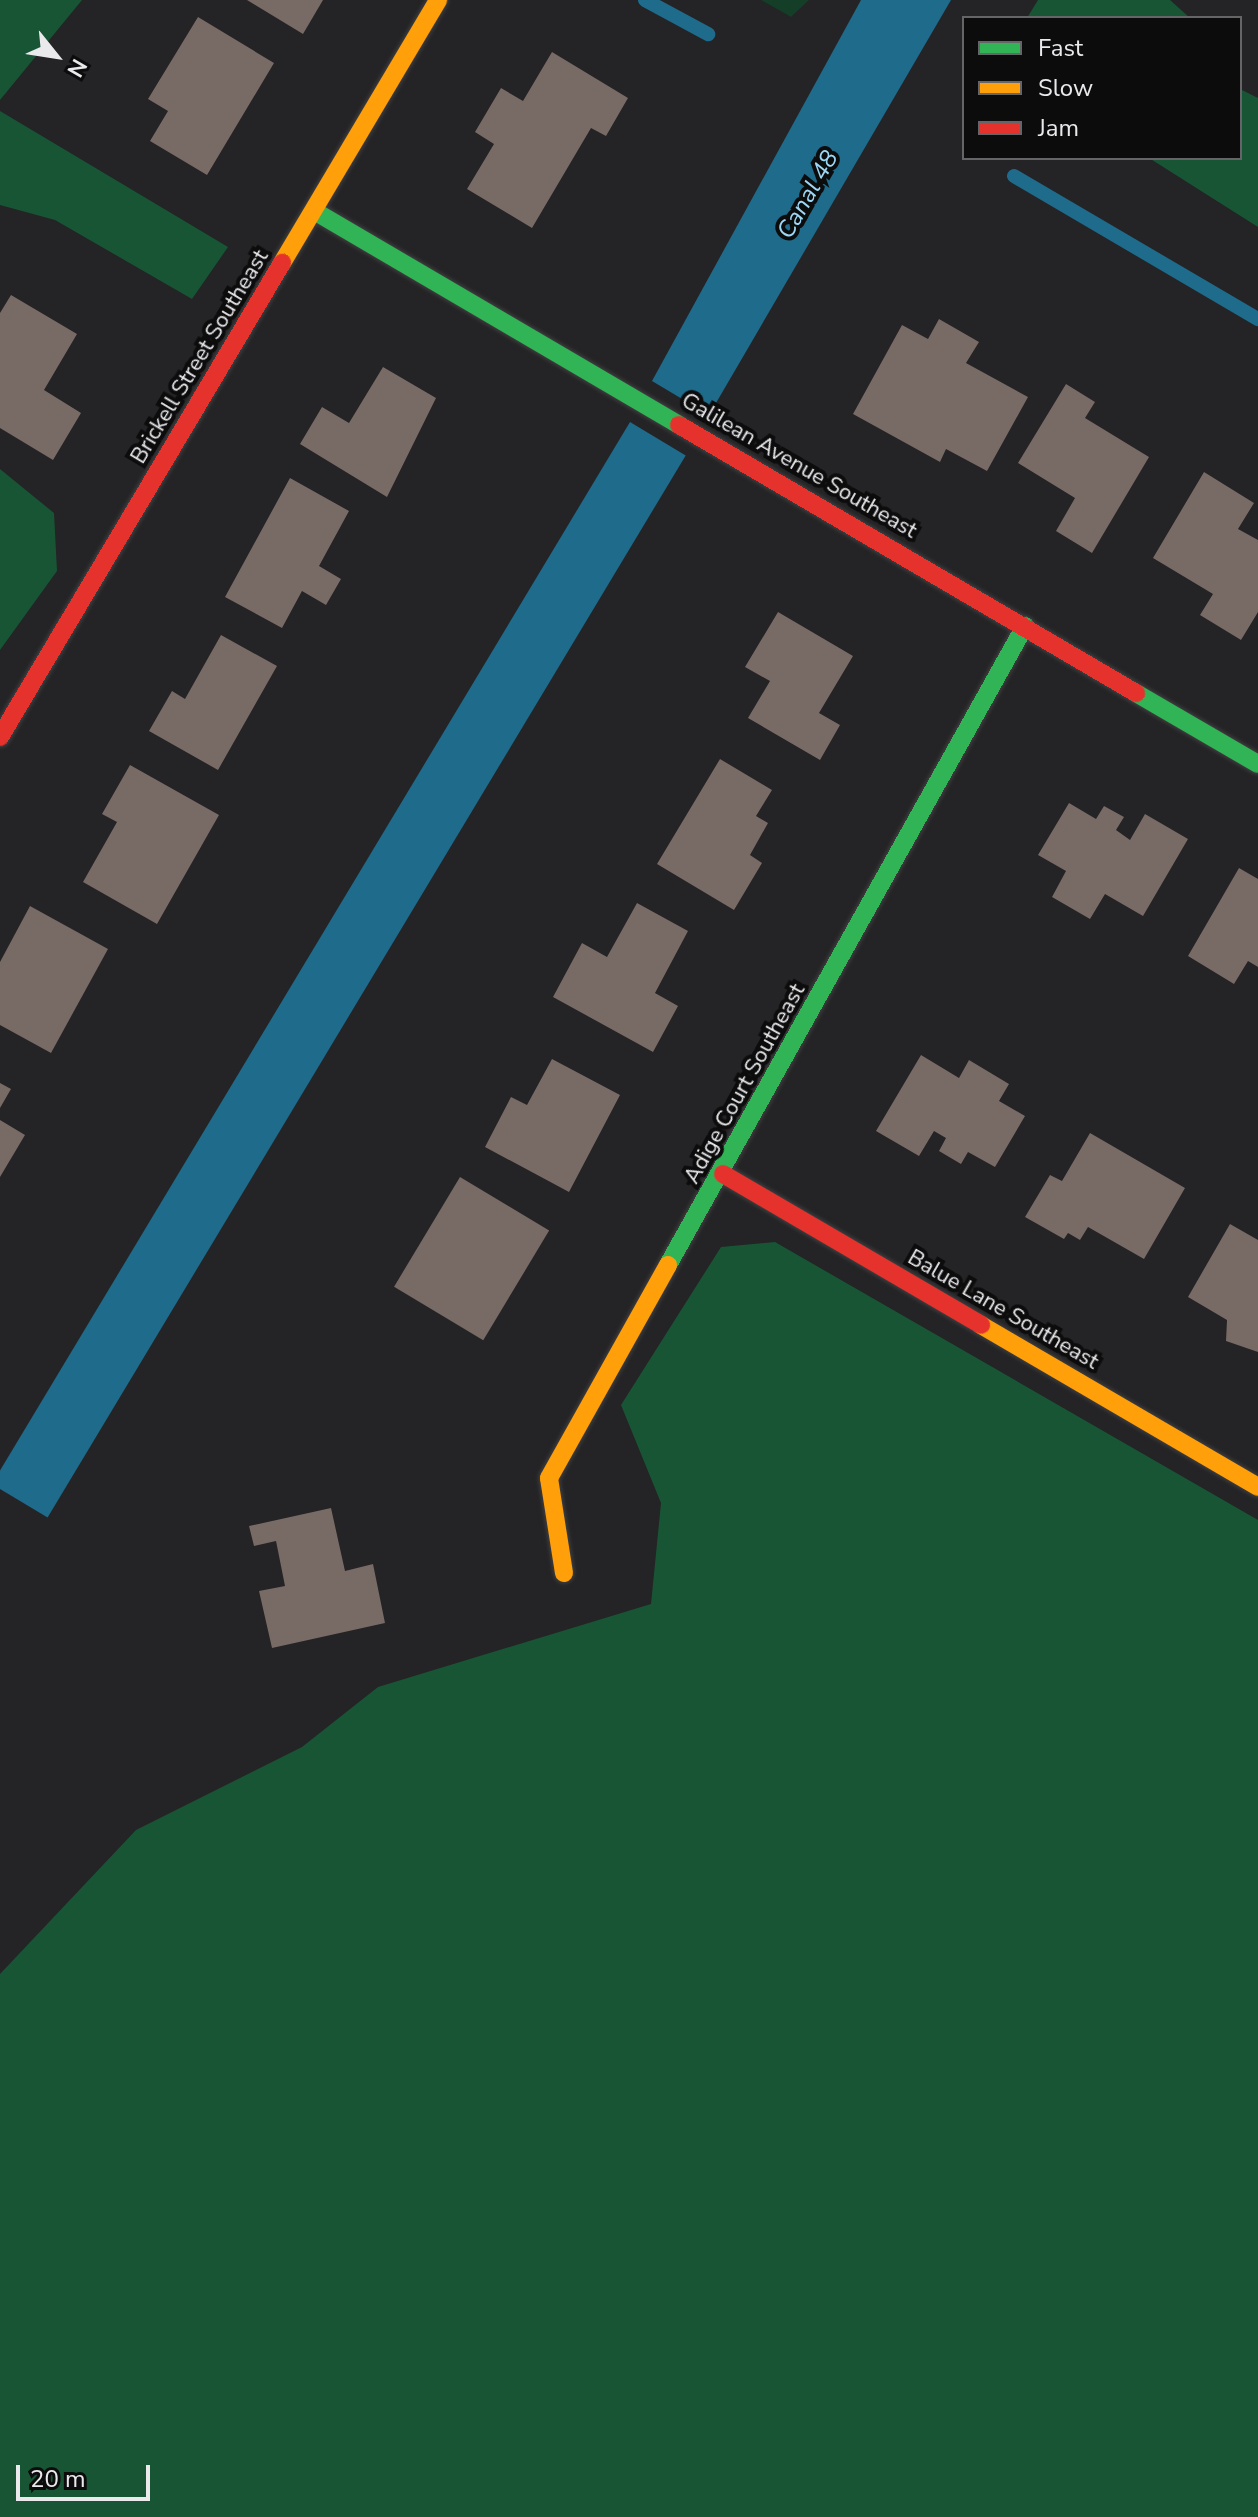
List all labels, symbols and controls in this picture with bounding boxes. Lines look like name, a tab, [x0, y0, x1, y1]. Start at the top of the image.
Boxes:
north arrow	[16, 16, 96, 96]
legend	[962, 16, 1242, 160]
text: Fast	[1038, 32, 1083, 64]
text: N	[60, 53, 94, 83]
text: Slow	[1038, 72, 1093, 104]
text: Jam	[1038, 112, 1079, 144]
water label: Canal 48	[771, 146, 845, 244]
street label: Brickell Street Southeast	[126, 245, 274, 469]
street label: Galilean Avenue Southeast	[677, 388, 921, 544]
street label: Adige Court Southeast	[679, 979, 811, 1189]
street label: Balue Lane Southeast	[903, 1245, 1103, 1375]
scale bar	[20, 2449, 154, 2499]
text: 20 m	[30, 2463, 86, 2495]

